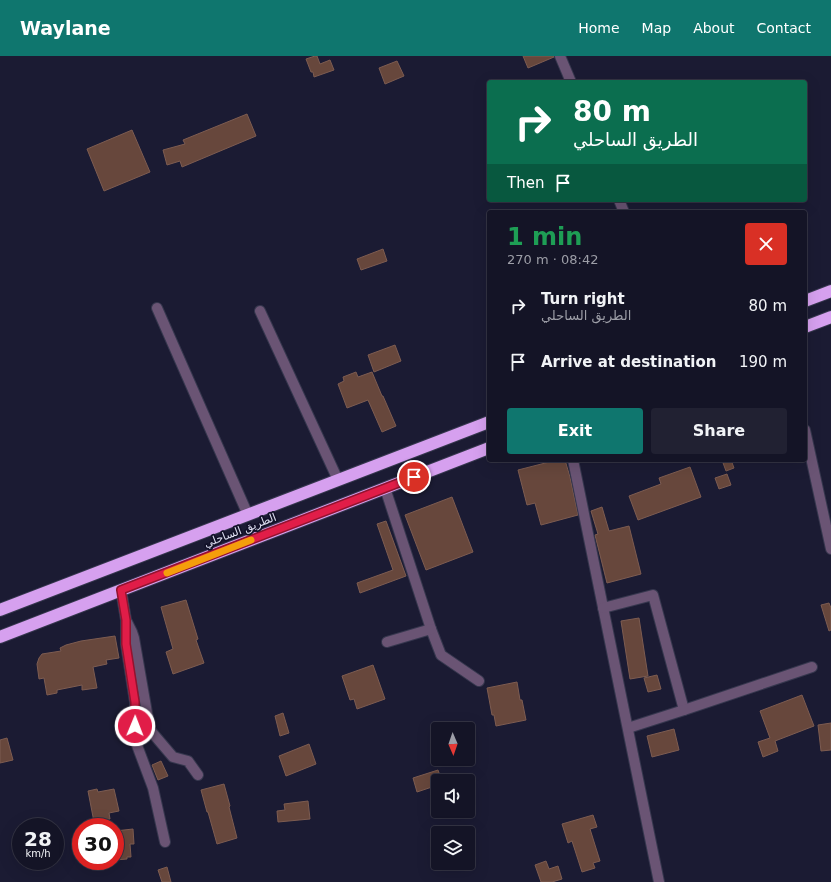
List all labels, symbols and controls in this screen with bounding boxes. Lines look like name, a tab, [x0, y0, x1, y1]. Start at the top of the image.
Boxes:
text: Waylane	[20, 17, 111, 39]
text: Home	[578, 20, 620, 36]
text: Map	[642, 20, 671, 36]
text: About	[693, 20, 735, 36]
text: Contact	[757, 20, 811, 36]
text: 80 m	[573, 95, 651, 128]
icon: right	[507, 96, 559, 148]
text: الطريق الساحلي	[573, 129, 698, 150]
icon: arrive	[552, 172, 574, 194]
text: Then	[507, 174, 544, 192]
text: 1 min	[507, 223, 582, 251]
button: close	[745, 223, 787, 265]
text: 270 m · 08:42	[507, 252, 598, 267]
text: Turn right	[541, 290, 625, 308]
icon: right	[507, 295, 529, 317]
text: 80 m	[749, 297, 787, 315]
text: الطريق الساحلي	[541, 308, 631, 323]
icon: arrive	[507, 351, 529, 373]
text: Arrive at destination	[541, 353, 716, 371]
text: 190 m	[739, 353, 787, 371]
button: Exit	[507, 408, 643, 454]
button: Share	[651, 408, 787, 454]
pin	[397, 460, 431, 494]
icon: arrive	[403, 466, 425, 488]
street label: الطريق الساحلي	[202, 511, 279, 551]
position arrow	[114, 705, 156, 747]
north arrow	[431, 722, 475, 766]
map controls	[431, 722, 475, 870]
button: sound	[431, 774, 475, 818]
speed limit sign: 30	[72, 818, 124, 870]
button: layers	[431, 826, 475, 870]
text: 28	[24, 827, 52, 851]
text: km/h	[25, 848, 51, 859]

